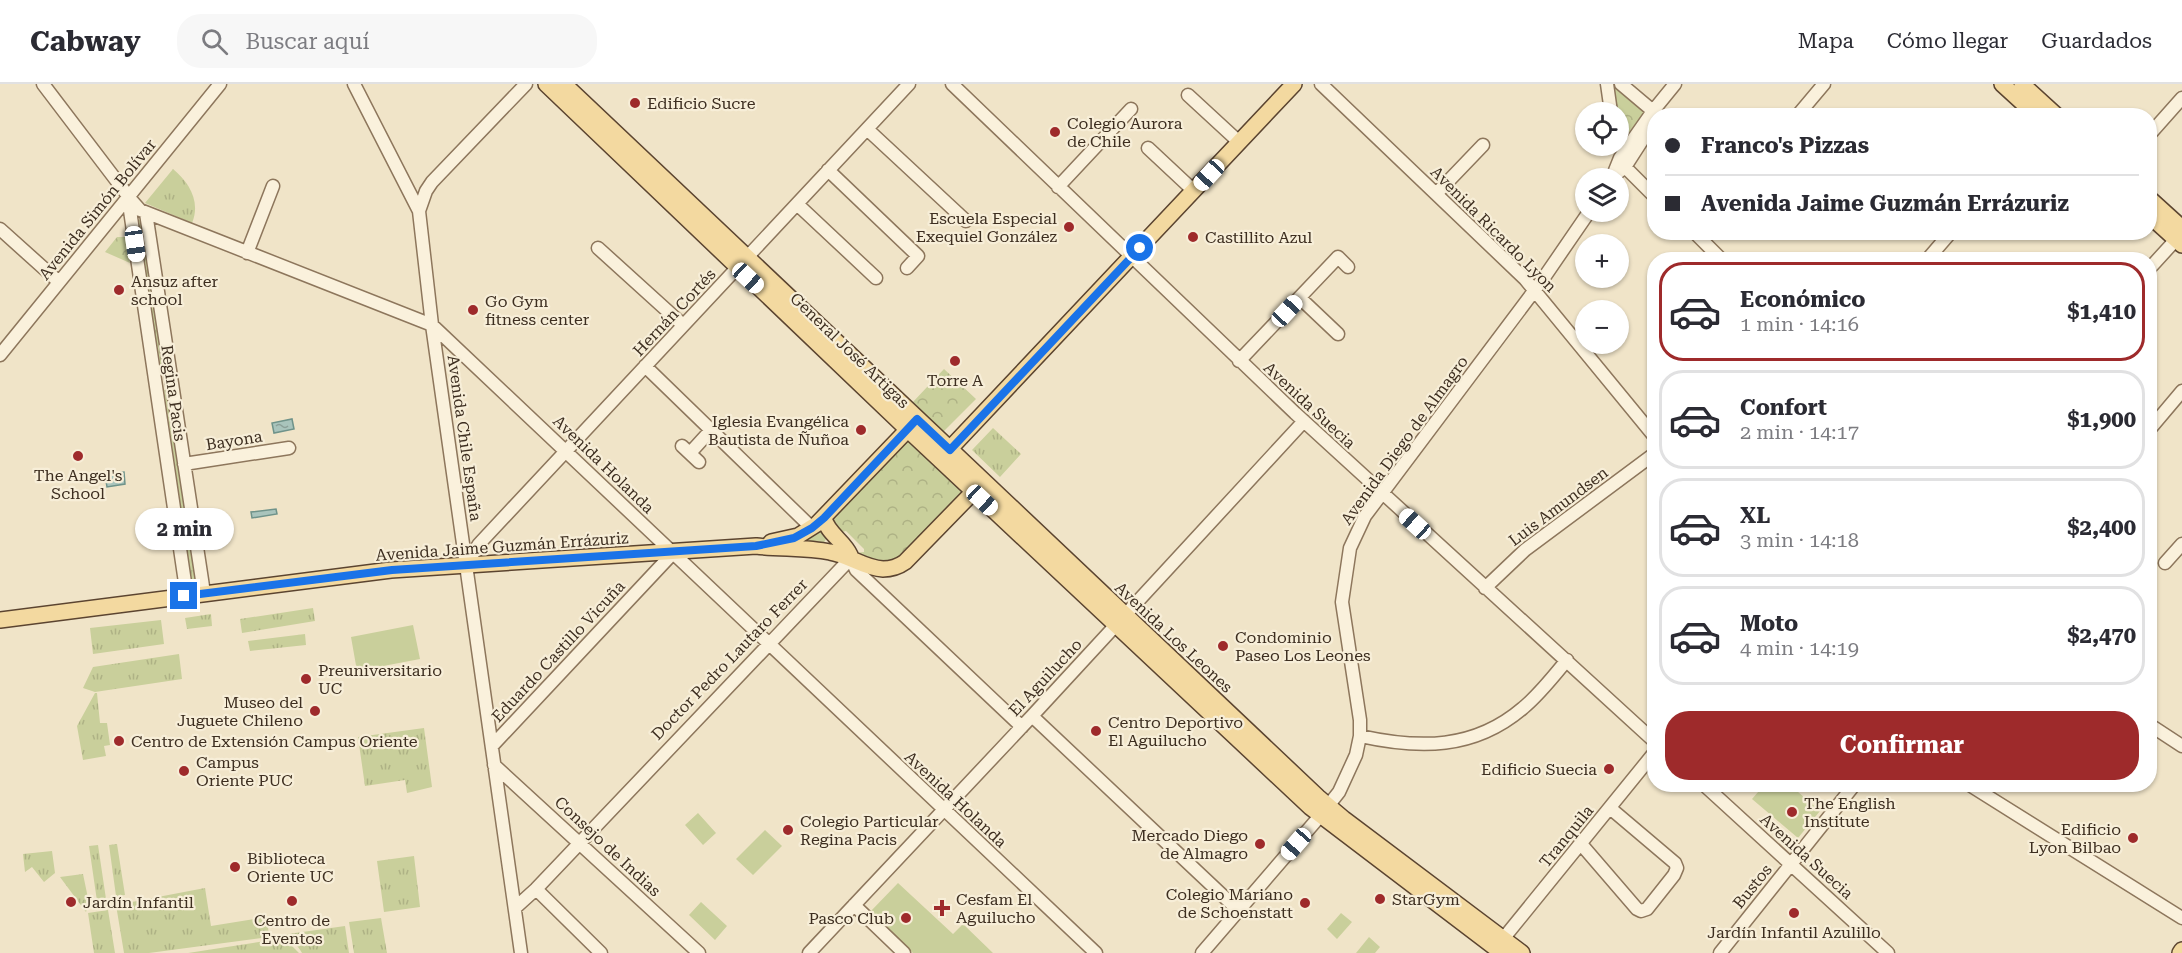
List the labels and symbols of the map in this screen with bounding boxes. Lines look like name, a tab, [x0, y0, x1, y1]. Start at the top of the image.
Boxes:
place label: Edificio Sucre	[647, 94, 756, 113]
marker: Edificio Sucre	[628, 96, 642, 110]
place label: Colegio Aurora de Chile	[1067, 114, 1183, 151]
marker: Colegio Aurora de Chile	[1048, 125, 1062, 139]
street label: Avenida Simón Bolívar	[35, 135, 160, 284]
car	[1190, 156, 1228, 194]
street label: Avenida Ricardo Lyon	[1427, 162, 1561, 296]
place label: Escuela Especial Exequiel González	[916, 209, 1057, 246]
marker: Escuela Especial Exequiel González	[1062, 220, 1076, 234]
car	[124, 225, 146, 263]
place label: Castillito Azul	[1205, 228, 1312, 247]
marker: Castillito Azul	[1186, 230, 1200, 244]
route start	[1126, 234, 1153, 261]
car	[729, 259, 767, 297]
street label: Hernán Cortés	[629, 265, 720, 360]
place label: Ansuz after school	[131, 272, 218, 309]
marker: Ansuz after school	[112, 283, 126, 297]
street label: General José Artigas	[786, 289, 913, 412]
place label: Go Gym fitness center	[485, 292, 590, 329]
car	[1268, 292, 1306, 330]
marker: Go Gym fitness center	[466, 303, 480, 317]
street label: Regina Pacis	[157, 344, 190, 443]
street label: Avenida Diego de Almagro	[1337, 352, 1472, 528]
street label: Avenida Chile España	[443, 354, 486, 523]
marker: Torre A	[948, 354, 962, 368]
street label: Avenida Suecia	[1260, 358, 1360, 453]
place label: Torre A	[927, 371, 984, 390]
street label: Avenida Holanda	[549, 411, 658, 518]
place label: Iglesia Evangélica Bautista de Ñuñoa	[708, 412, 849, 449]
marker: Iglesia Evangélica Bautista de Ñuñoa	[854, 423, 868, 437]
street label: Bayona	[205, 427, 264, 454]
marker: The Angel's School	[71, 449, 85, 463]
street label: Luis Amundsen	[1505, 463, 1612, 550]
place label: The Angel's School	[34, 466, 123, 503]
car	[963, 481, 1001, 519]
car	[1396, 505, 1434, 543]
callout: 2 min	[134, 509, 234, 551]
street label: Avenida Jaime Guzmán Errázuriz	[375, 528, 630, 565]
street label: Doctor Pedro Lautaro Ferrer	[647, 575, 812, 744]
street label: Eduardo Castillo Vicuña	[488, 576, 629, 726]
street label: Avenida Los Leones	[1111, 578, 1237, 697]
route end	[170, 582, 197, 609]
place label: Condominio Paseo Los Leones	[1235, 628, 1371, 665]
street label: El Aguilucho	[1005, 635, 1086, 720]
marker: Condominio Paseo Los Leones	[1216, 639, 1230, 653]
place label: Preuniversitario UC	[318, 661, 442, 698]
marker: Preuniversitario UC	[299, 672, 313, 686]
place label: Museo del Juguete Chileno	[177, 693, 303, 730]
marker: Museo del Juguete Chileno	[308, 704, 322, 718]
place label: Centro Deportivo El Aguilucho	[1108, 713, 1243, 750]
marker: Centro Deportivo El Aguilucho	[1089, 724, 1103, 738]
place label: Centro de Extensión Campus Oriente	[131, 732, 418, 751]
marker: Centro de Extensión Campus Oriente	[112, 734, 126, 748]
street label: Avenida Holanda	[901, 747, 1011, 852]
place label: Campus Oriente PUC	[196, 753, 293, 790]
place label: Edificio Suecia	[1481, 760, 1597, 779]
marker: Edificio Suecia	[1602, 762, 1616, 776]
marker: Campus Oriente PUC	[177, 764, 191, 778]
street label: Consejo de Indias	[551, 792, 665, 901]
place label: The English Institute	[1804, 794, 1896, 831]
street label: Tranquila	[1535, 801, 1598, 871]
marker: The English Institute	[1785, 805, 1799, 819]
street label: Avenida Suecia	[1756, 810, 1857, 903]
place label: Colegio Particular Regina Pacis	[800, 812, 939, 849]
place label: Edificio Lyon Bilbao	[2029, 820, 2121, 857]
marker: Colegio Particular Regina Pacis	[781, 823, 795, 837]
car	[1277, 825, 1315, 863]
place label: Mercado Diego de Almagro	[1131, 826, 1248, 863]
marker: Edificio Lyon Bilbao	[2126, 831, 2140, 845]
marker: Mercado Diego de Almagro	[1253, 837, 1267, 851]
place label: Biblioteca Oriente UC	[247, 849, 333, 886]
marker: Biblioteca Oriente UC	[228, 860, 242, 874]
street label: Bustos	[1729, 860, 1776, 912]
place label: Colegio Mariano de Schoenstatt	[1166, 885, 1293, 922]
place label: Cesfam El Aguilucho	[956, 890, 1036, 927]
place label: StarGym	[1392, 890, 1460, 909]
marker: StarGym	[1373, 892, 1387, 906]
place label: Jardín Infantil	[83, 893, 194, 912]
marker: Centro de Eventos	[285, 894, 299, 908]
marker: Jardín Infantil	[64, 895, 78, 909]
marker: Colegio Mariano de Schoenstatt	[1298, 896, 1312, 910]
marker: Cesfam El Aguilucho	[933, 899, 951, 917]
marker: Jardín Infantil Azulillo	[1787, 906, 1801, 920]
place label: Pasco Club	[808, 909, 894, 928]
place label: Centro de Eventos	[254, 911, 330, 948]
marker: Pasco Club	[899, 911, 913, 925]
place label: Jardín Infantil Azulillo	[1707, 923, 1881, 942]

